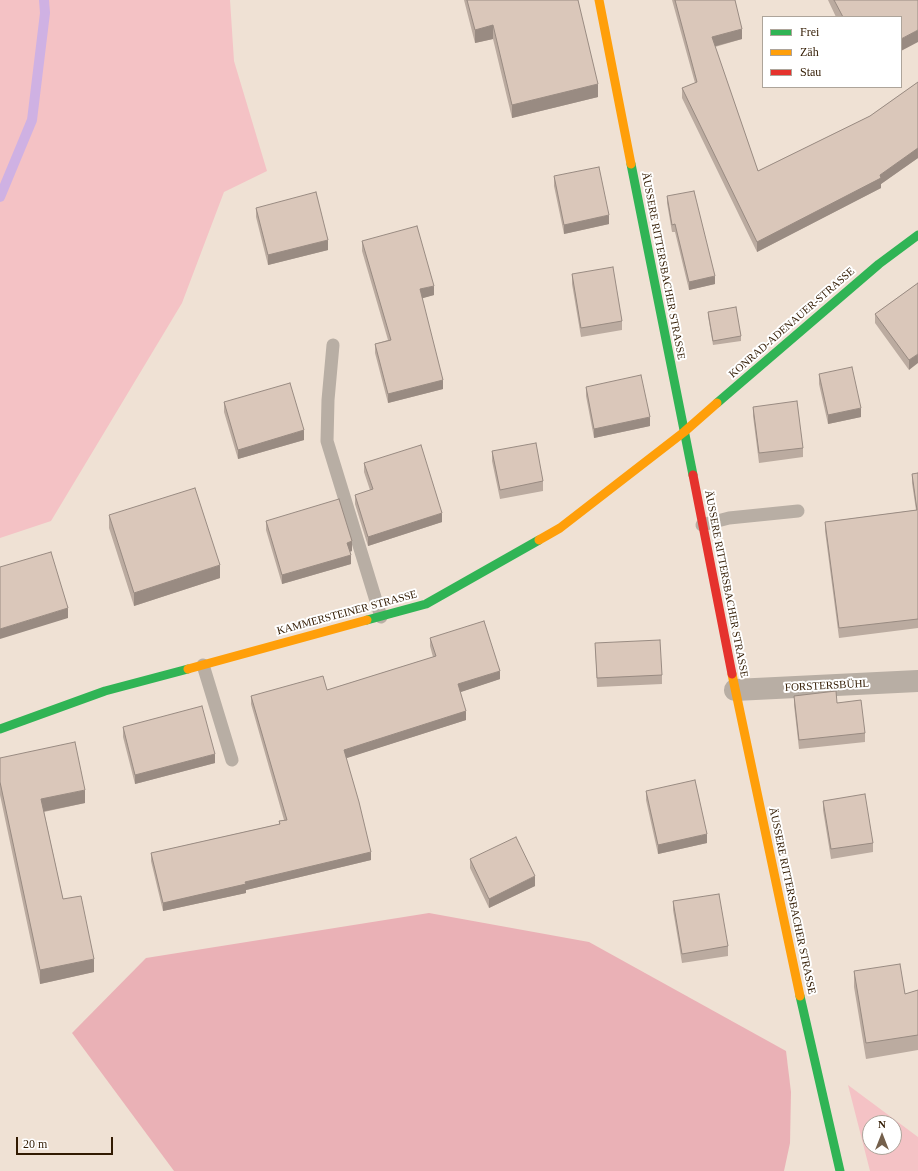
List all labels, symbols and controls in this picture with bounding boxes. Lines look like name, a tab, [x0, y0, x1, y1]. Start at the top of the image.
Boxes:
legend	[762, 16, 902, 88]
text: Frei	[800, 25, 819, 39]
text: Zäh	[800, 45, 819, 59]
text: Stau	[800, 65, 821, 79]
street label: ÄUSSERE RITTERSBACHER STRASSE	[638, 171, 688, 361]
street label: KONRAD-ADENAUER-STRASSE	[727, 265, 857, 381]
street label: ÄUSSERE RITTERSBACHER STRASSE	[701, 489, 751, 679]
street label: KAMMERSTEINER STRASSE	[275, 588, 419, 638]
street label: FORSTERSBÜHL	[785, 677, 869, 695]
street label: ÄUSSERE RITTERSBACHER STRASSE	[766, 806, 818, 996]
north arrow	[862, 1115, 902, 1155]
text: N	[878, 1118, 886, 1130]
scale bar	[18, 1129, 115, 1155]
text: 20 m	[23, 1137, 47, 1151]

